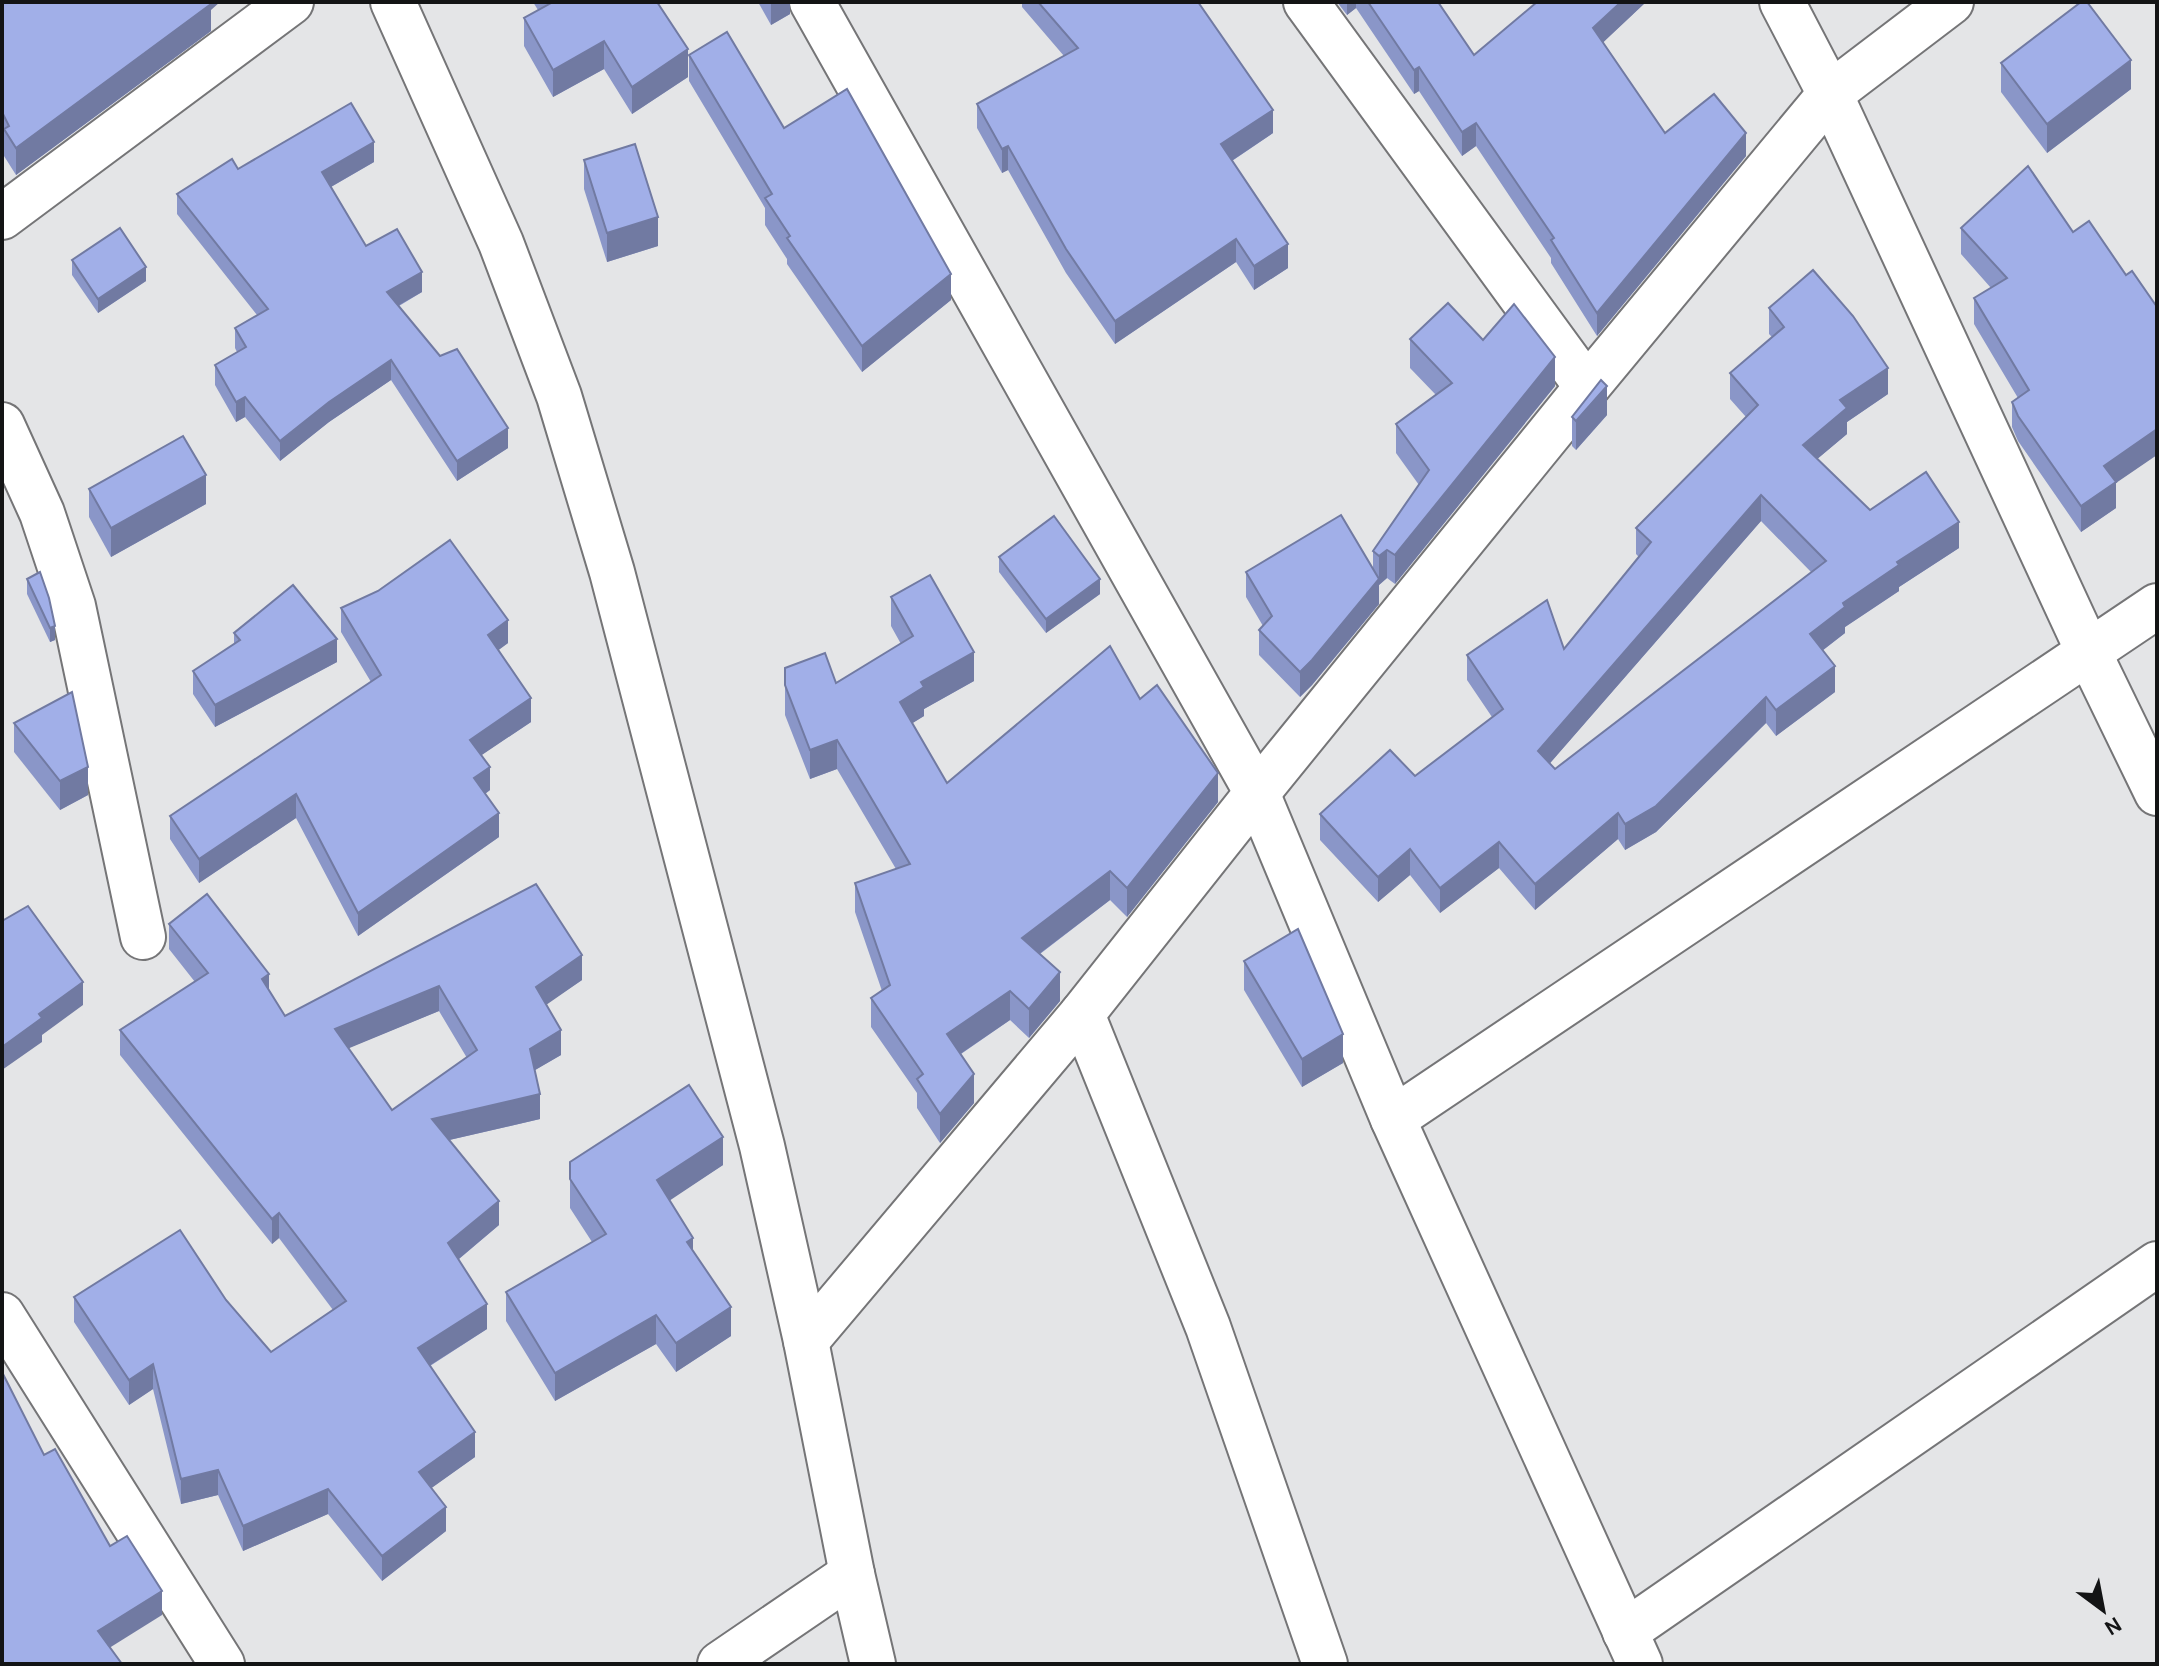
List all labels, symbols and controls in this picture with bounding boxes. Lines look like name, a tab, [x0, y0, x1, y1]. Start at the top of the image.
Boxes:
north arrow	[2063, 1570, 2143, 1650]
text: N	[2099, 1611, 2127, 1641]

